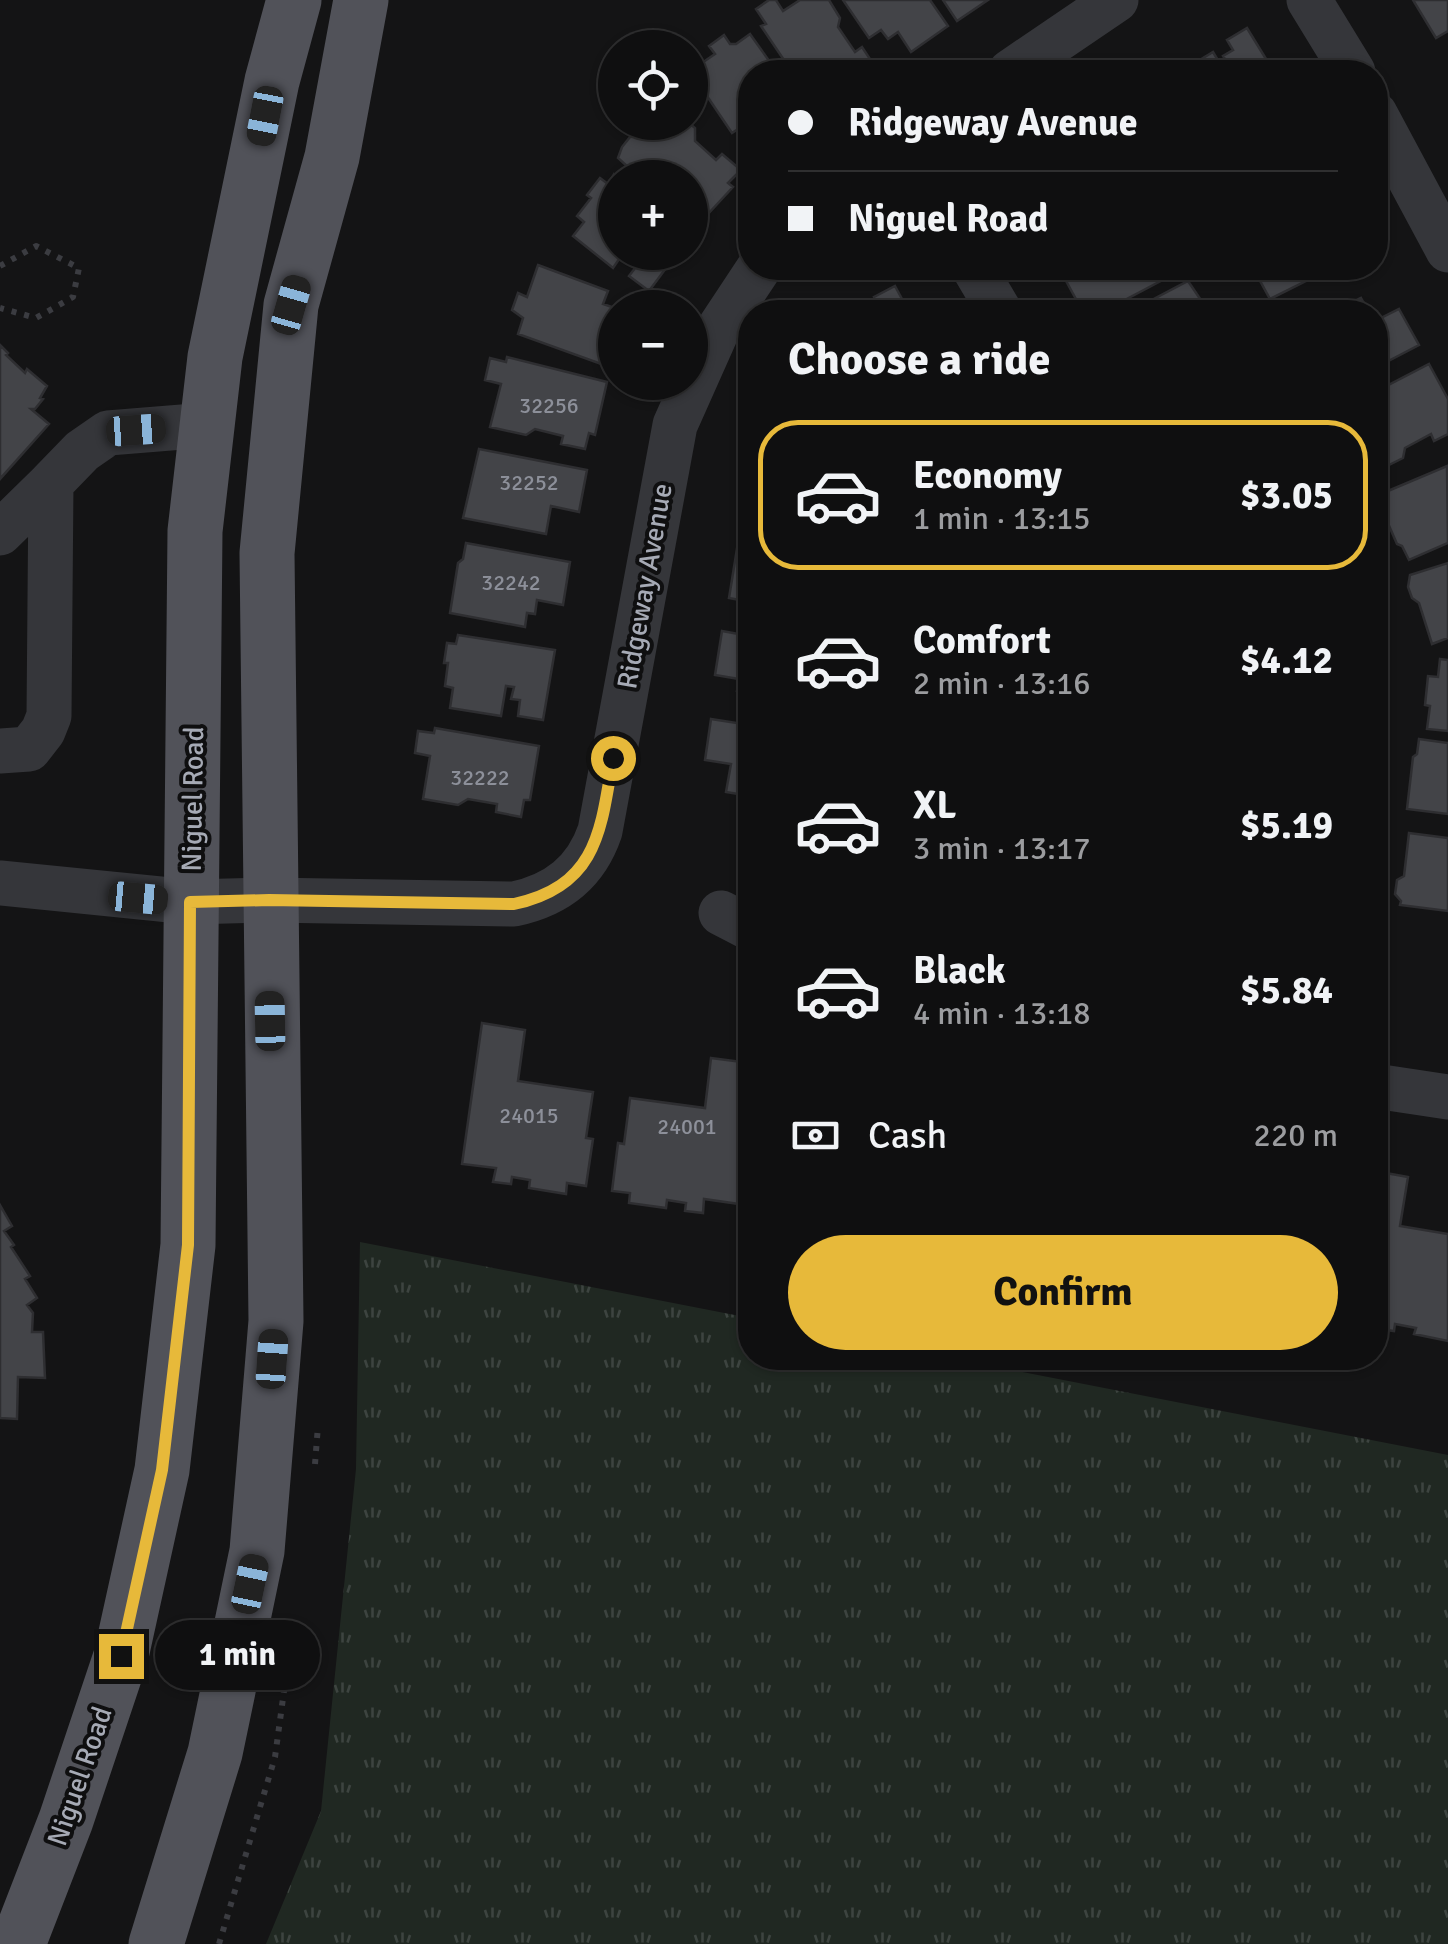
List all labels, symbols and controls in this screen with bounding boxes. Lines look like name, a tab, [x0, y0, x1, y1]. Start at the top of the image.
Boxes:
map controls	[598, 30, 708, 400]
button: locate	[598, 30, 708, 140]
car	[245, 84, 285, 148]
text: Ridgeway Avenue	[848, 99, 1138, 146]
button: +	[598, 160, 708, 270]
text: Niguel Road	[848, 195, 1048, 242]
car	[268, 272, 314, 338]
button: −	[598, 290, 708, 400]
text: Choose a ride	[788, 332, 1051, 387]
house number: 32256	[519, 392, 579, 419]
car	[105, 413, 167, 447]
icon: car	[793, 450, 883, 540]
text: Economy	[913, 452, 1062, 499]
house number: 32252	[499, 469, 559, 496]
text: $3.05	[1240, 472, 1333, 519]
street label: Ridgeway Avenue	[610, 481, 680, 692]
text: 1 min · 13:15	[913, 499, 1091, 538]
house number: 32242	[481, 569, 541, 596]
icon: car	[793, 615, 883, 705]
text: Comfort	[913, 617, 1051, 664]
text: $4.12	[1240, 637, 1333, 684]
text: 2 min · 13:16	[913, 664, 1091, 703]
street label: Niguel Road	[175, 726, 211, 872]
route start	[591, 736, 636, 781]
house number: 32222	[450, 764, 510, 791]
icon: car	[793, 780, 883, 870]
text: XL	[913, 782, 956, 829]
text: $5.19	[1240, 802, 1333, 849]
text: 3 min · 13:17	[913, 829, 1091, 868]
car	[107, 880, 169, 916]
icon: car	[793, 945, 883, 1035]
text: Black	[913, 947, 1006, 994]
text: $5.84	[1240, 967, 1333, 1014]
car	[254, 991, 286, 1051]
text: 4 min · 13:18	[913, 994, 1091, 1033]
house number: 24015	[499, 1102, 559, 1129]
icon: cash	[788, 1108, 843, 1163]
text: Cash	[868, 1112, 947, 1159]
house number: 24001	[657, 1113, 717, 1140]
text: 220 m	[1254, 1116, 1338, 1155]
button: Confirm	[788, 1235, 1338, 1350]
car	[255, 1328, 289, 1390]
car	[229, 1552, 271, 1616]
callout: 1 min	[156, 1621, 321, 1691]
route end	[99, 1634, 144, 1679]
text: 1 min	[199, 1635, 276, 1674]
street label: Niguel Road	[40, 1702, 120, 1850]

